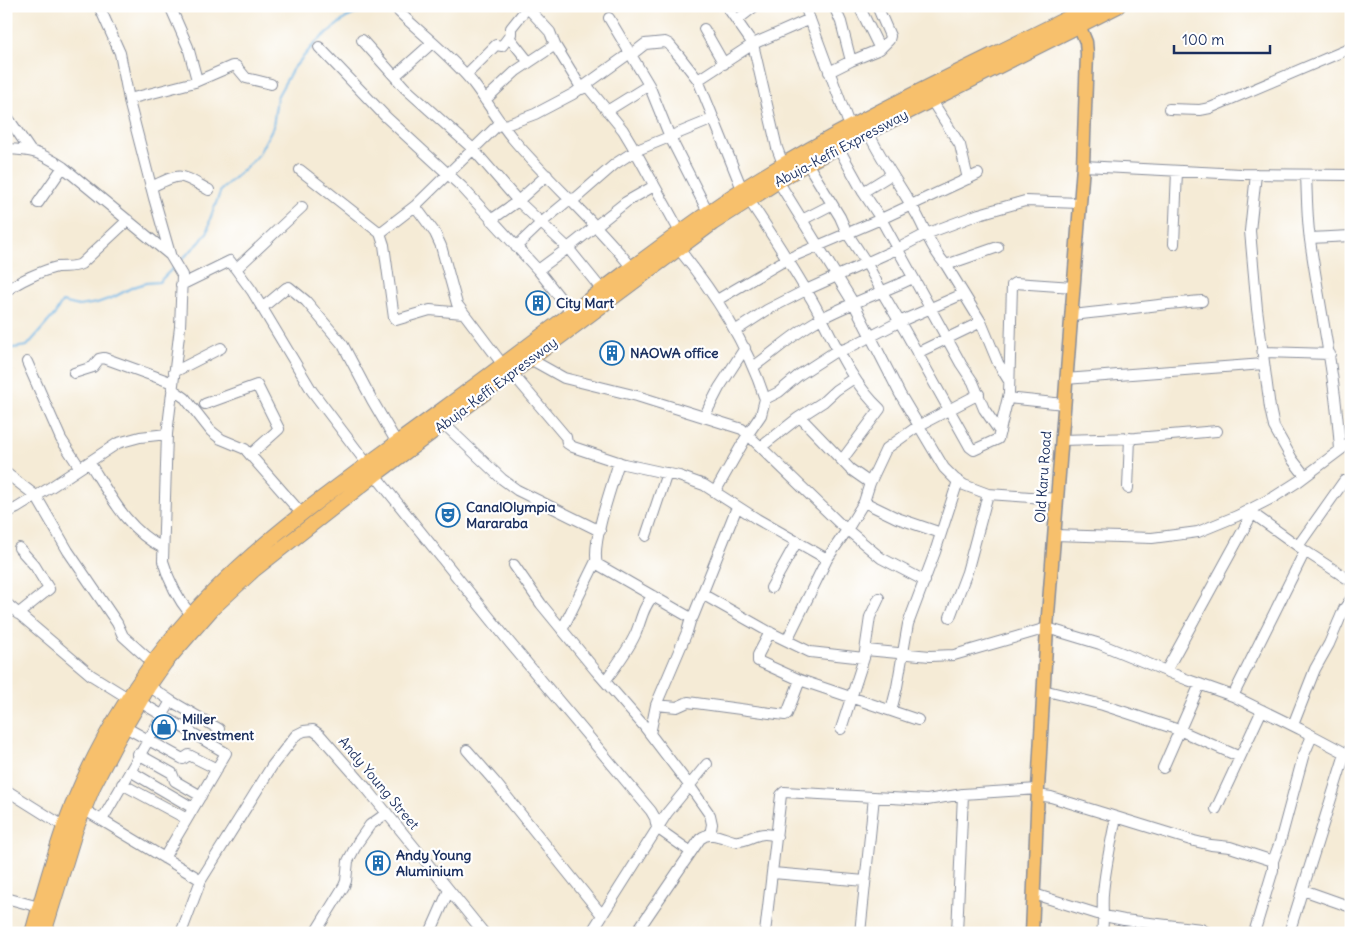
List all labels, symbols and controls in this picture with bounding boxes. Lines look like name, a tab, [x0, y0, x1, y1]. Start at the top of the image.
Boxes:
scale bar	[1174, 22, 1271, 54]
text: 100 m	[1182, 30, 1224, 49]
street label: Abuja-Keffi Expressway	[771, 105, 911, 191]
building icon: City Mart	[525, 290, 551, 316]
place label: City Mart	[556, 294, 614, 312]
street label: Abuja-Keffi Expressway	[431, 333, 561, 437]
building icon: NAOWA office	[599, 340, 625, 366]
place label: NAOWA office	[630, 344, 719, 362]
street label: Old Karu Road	[1031, 430, 1055, 524]
place label: CanalOlympia Mararaba	[466, 498, 556, 532]
theatre icon: CanalOlympia Mararaba	[435, 502, 461, 528]
place label: Miller Investment	[182, 710, 254, 744]
shop icon: Miller Investment	[151, 714, 177, 740]
street label: Andy Young Street	[335, 733, 423, 833]
place label: Andy Young Aluminium	[396, 846, 472, 880]
building icon: Andy Young Aluminium	[365, 850, 391, 876]

